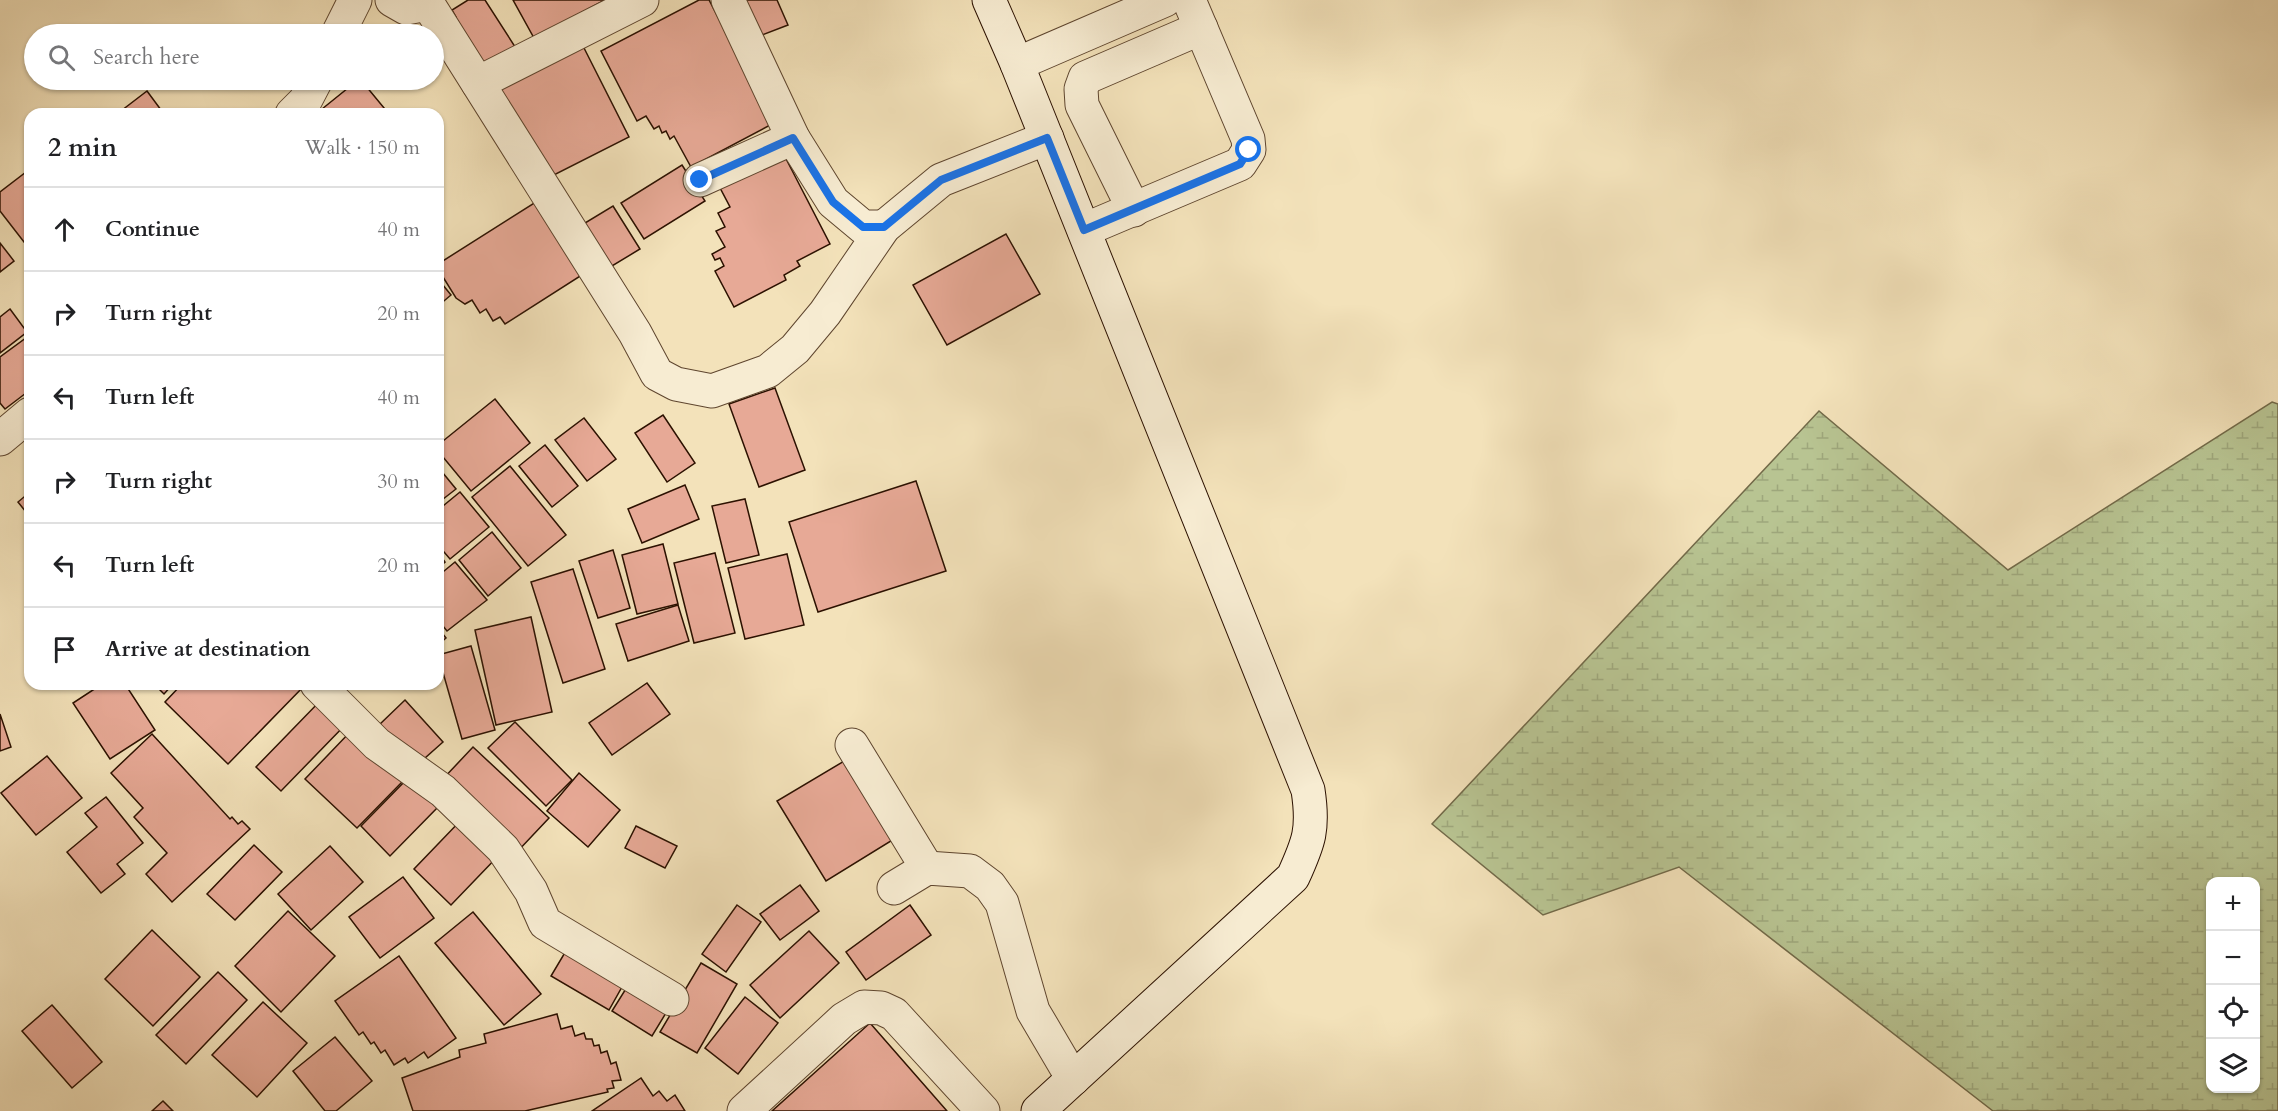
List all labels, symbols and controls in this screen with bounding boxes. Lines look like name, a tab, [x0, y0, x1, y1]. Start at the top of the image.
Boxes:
search box	[24, 24, 444, 90]
icon: search	[45, 41, 78, 74]
text: Search here	[93, 42, 200, 72]
text: 2 min	[48, 130, 117, 165]
text: Walk · 150 m	[305, 134, 420, 161]
route start	[1235, 136, 1261, 162]
route end	[686, 166, 712, 192]
icon: ahead	[48, 213, 81, 246]
text: Continue	[105, 214, 200, 244]
text: 40 m	[377, 216, 420, 243]
icon: right	[48, 297, 81, 330]
text: Turn right	[105, 298, 212, 328]
text: 20 m	[377, 300, 420, 327]
icon: left	[48, 381, 81, 414]
text: Turn left	[105, 382, 194, 412]
text: 40 m	[377, 384, 420, 411]
icon: right	[48, 465, 81, 498]
text: Turn right	[105, 466, 212, 496]
text: 30 m	[377, 468, 420, 495]
icon: left	[48, 549, 81, 582]
text: Turn left	[105, 550, 194, 580]
text: 20 m	[377, 552, 420, 579]
icon: arrive	[48, 633, 81, 666]
text: Arrive at destination	[105, 634, 310, 664]
map controls	[2206, 877, 2260, 1093]
button: +	[2206, 877, 2260, 931]
button: −	[2206, 931, 2260, 985]
button: locate	[2206, 985, 2260, 1039]
button: layers	[2206, 1039, 2260, 1093]

